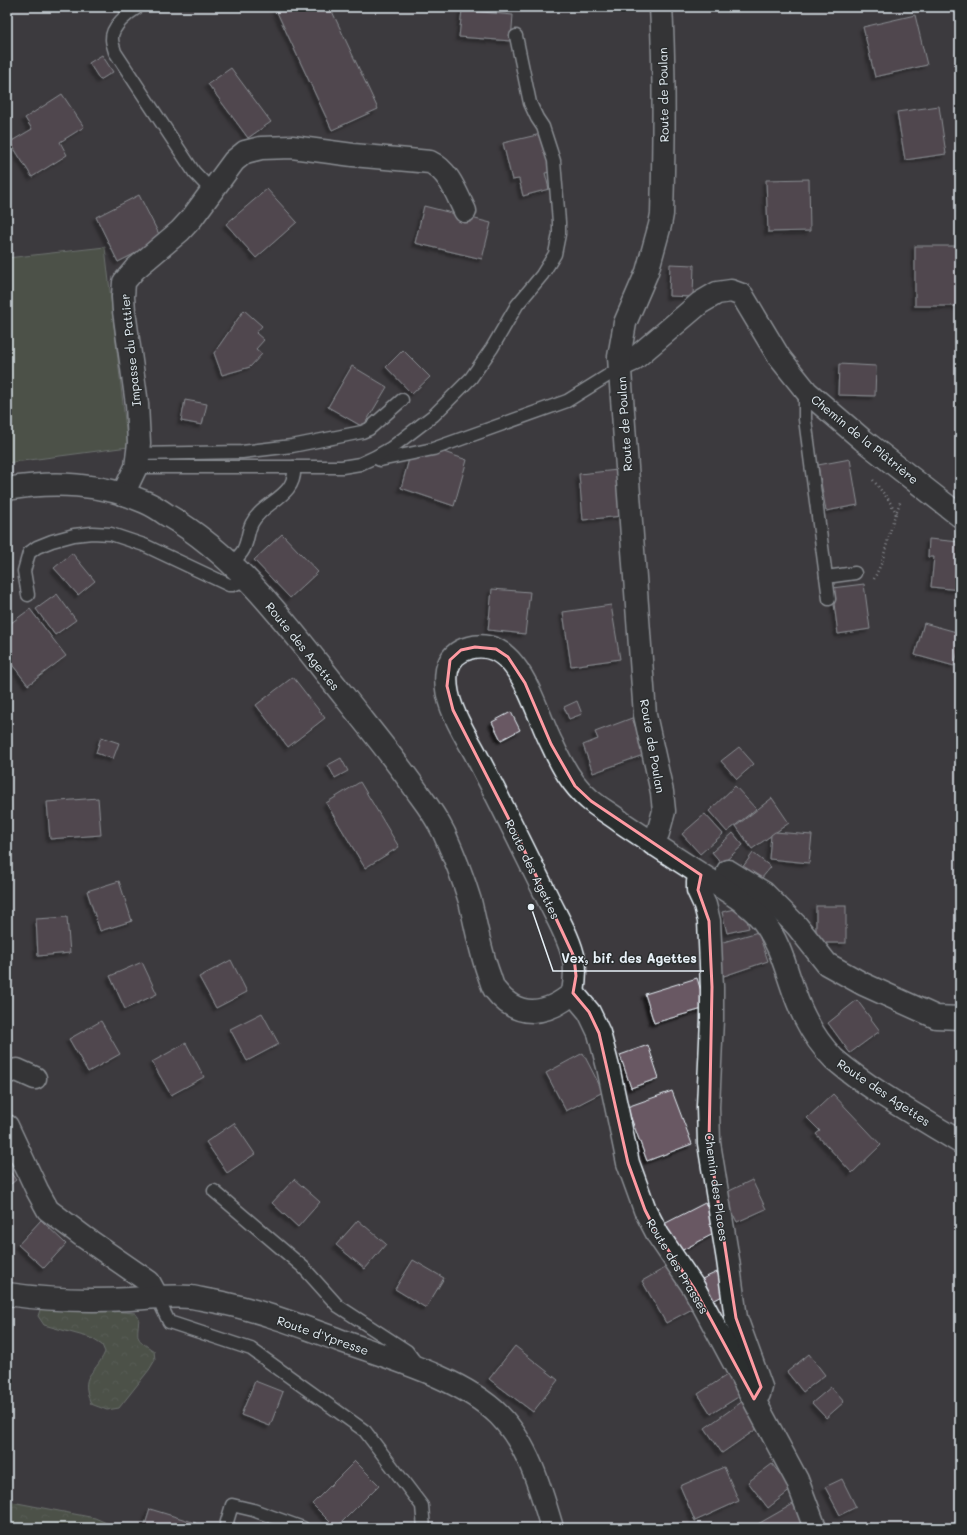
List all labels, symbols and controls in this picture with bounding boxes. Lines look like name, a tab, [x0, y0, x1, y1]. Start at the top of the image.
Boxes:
street label: Route de Poulan	[654, 47, 672, 143]
street label: Impasse du Pattier	[116, 293, 144, 407]
street label: Route de Poulan	[613, 376, 635, 472]
street label: Chemin de la Plâtrière	[808, 391, 922, 487]
street label: Route des Agettes	[262, 599, 344, 694]
street label: Route de Poulan	[637, 698, 669, 794]
street label: Route des Agettes	[502, 816, 564, 922]
callout: Vex, bif. des Agettes	[553, 946, 704, 971]
text: Vex, bif. des Agettes	[561, 949, 697, 966]
street label: Route des Agettes	[834, 1055, 934, 1129]
street label: Chemin des Places	[701, 1132, 733, 1242]
street label: Route des Prasses	[643, 1215, 713, 1317]
street label: Route d'Ypresse	[275, 1312, 371, 1358]

